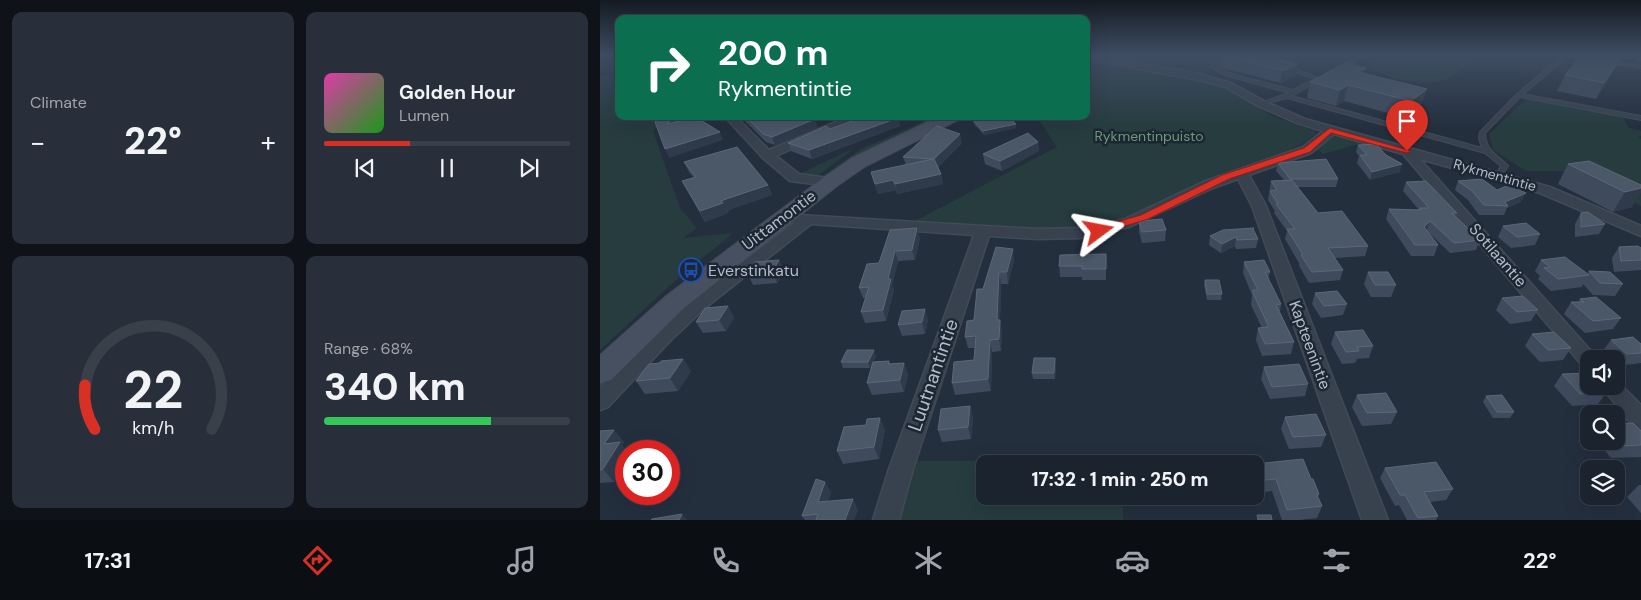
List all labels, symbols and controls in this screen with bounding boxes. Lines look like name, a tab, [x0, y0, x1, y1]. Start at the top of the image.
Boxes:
text: 200 m	[718, 30, 829, 76]
icon: right	[635, 35, 700, 100]
text: Rykmentintie	[718, 74, 852, 103]
text: Golden Hour	[399, 80, 515, 105]
text: Climate	[30, 92, 87, 113]
pin	[1386, 100, 1428, 151]
text: Lumen	[399, 105, 449, 126]
icon: arrive	[1393, 107, 1421, 135]
text: 22°	[124, 116, 182, 166]
text: −	[30, 124, 45, 161]
text: +	[261, 124, 276, 161]
park label: Rykmentinpuisto	[1095, 127, 1203, 145]
icon: previous	[351, 154, 379, 182]
icon: pause	[433, 154, 461, 182]
icon: next	[515, 154, 543, 182]
street label: Rykmentintie	[1452, 155, 1539, 195]
street label: Uittamontie	[738, 185, 820, 255]
position arrow	[1072, 204, 1124, 256]
street label: Sotilaantie	[1465, 219, 1531, 291]
bus stop icon: Everstinkatu	[678, 257, 704, 283]
place label: Everstinkatu	[708, 260, 799, 281]
street label: Kapteenintie	[1284, 298, 1336, 392]
street label: Luutnantintie	[902, 316, 964, 434]
text: Range · 68%	[324, 338, 413, 359]
map controls	[1580, 350, 1625, 505]
button: sound	[1580, 350, 1625, 395]
text: 22	[123, 356, 183, 424]
text: 340 km	[324, 362, 466, 412]
button: search	[1580, 405, 1625, 450]
text: km/h	[132, 416, 174, 440]
speed limit sign: 30	[615, 440, 680, 505]
button: layers	[1580, 460, 1625, 505]
text: 17:32 · 1 min · 250 m	[1031, 467, 1209, 492]
icon: directions	[300, 543, 335, 578]
icon: music	[504, 543, 539, 578]
icon: phone	[708, 543, 743, 578]
icon: climate	[911, 543, 946, 578]
icon: car	[1115, 543, 1150, 578]
icon: filters	[1319, 543, 1354, 578]
text: 17:31	[84, 546, 131, 575]
text: 22°	[1523, 546, 1556, 575]

